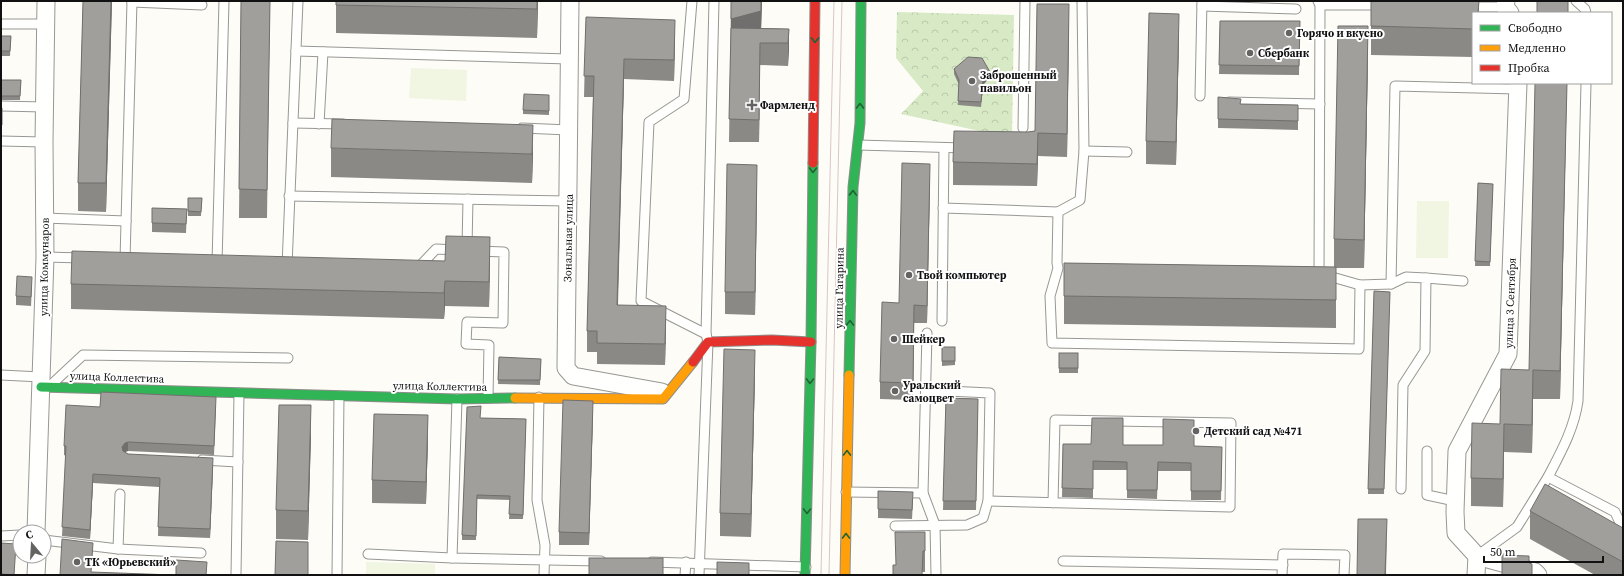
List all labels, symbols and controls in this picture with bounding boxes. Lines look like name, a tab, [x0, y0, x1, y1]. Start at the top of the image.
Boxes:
legend	[1472, 12, 1612, 84]
text: Свободно	[1508, 20, 1563, 36]
place label: Горячо и вкусно	[1297, 26, 1383, 41]
marker: Горячо и вкусно	[1284, 28, 1294, 38]
one-way arrow	[811, 37, 819, 43]
text: Медленно	[1508, 40, 1566, 56]
place label: Сбербанк	[1258, 46, 1310, 61]
marker: Сбербанк	[1245, 48, 1255, 58]
text: Пробка	[1508, 60, 1551, 76]
place label: Заброшенный павильон	[980, 68, 1057, 96]
marker: Заброшенный павильон	[967, 76, 977, 86]
place label: Фармленд	[760, 98, 815, 113]
marker: Фармленд	[747, 100, 757, 110]
one-way arrow	[856, 103, 864, 109]
one-way arrow	[809, 167, 817, 173]
one-way arrow	[849, 190, 857, 196]
street label: Зональная улица	[560, 193, 577, 282]
street label: улица Коммунаров	[36, 217, 53, 316]
street label: улица Гагарина	[831, 247, 848, 329]
street label: улица 3 Сентября	[1501, 257, 1520, 349]
place label: Твой компьютер	[917, 268, 1007, 283]
marker: Твой компьютер	[904, 270, 914, 280]
one-way arrow	[846, 320, 854, 326]
place label: Шейкер	[902, 332, 945, 347]
marker: Шейкер	[889, 334, 899, 344]
street label: улица Коллектива	[70, 368, 165, 387]
street label: улица Коллектива	[393, 378, 488, 395]
one-way arrow	[806, 378, 815, 384]
place label: Уральский самоцвет	[903, 378, 961, 406]
marker: Уральский самоцвет	[890, 386, 900, 396]
place label: Детский сад №471	[1204, 424, 1302, 439]
marker: Детский сад №471	[1191, 426, 1201, 436]
one-way arrow	[843, 450, 851, 456]
one-way arrow	[803, 508, 812, 514]
north arrow	[12, 524, 52, 564]
text: С	[23, 527, 35, 543]
one-way arrow	[842, 533, 850, 539]
scale bar	[1484, 538, 1603, 564]
text: 50 m	[1490, 544, 1516, 560]
place label: ТК «Юрьевский»	[85, 555, 176, 570]
marker: ТК «Юрьевский»	[72, 557, 82, 567]

